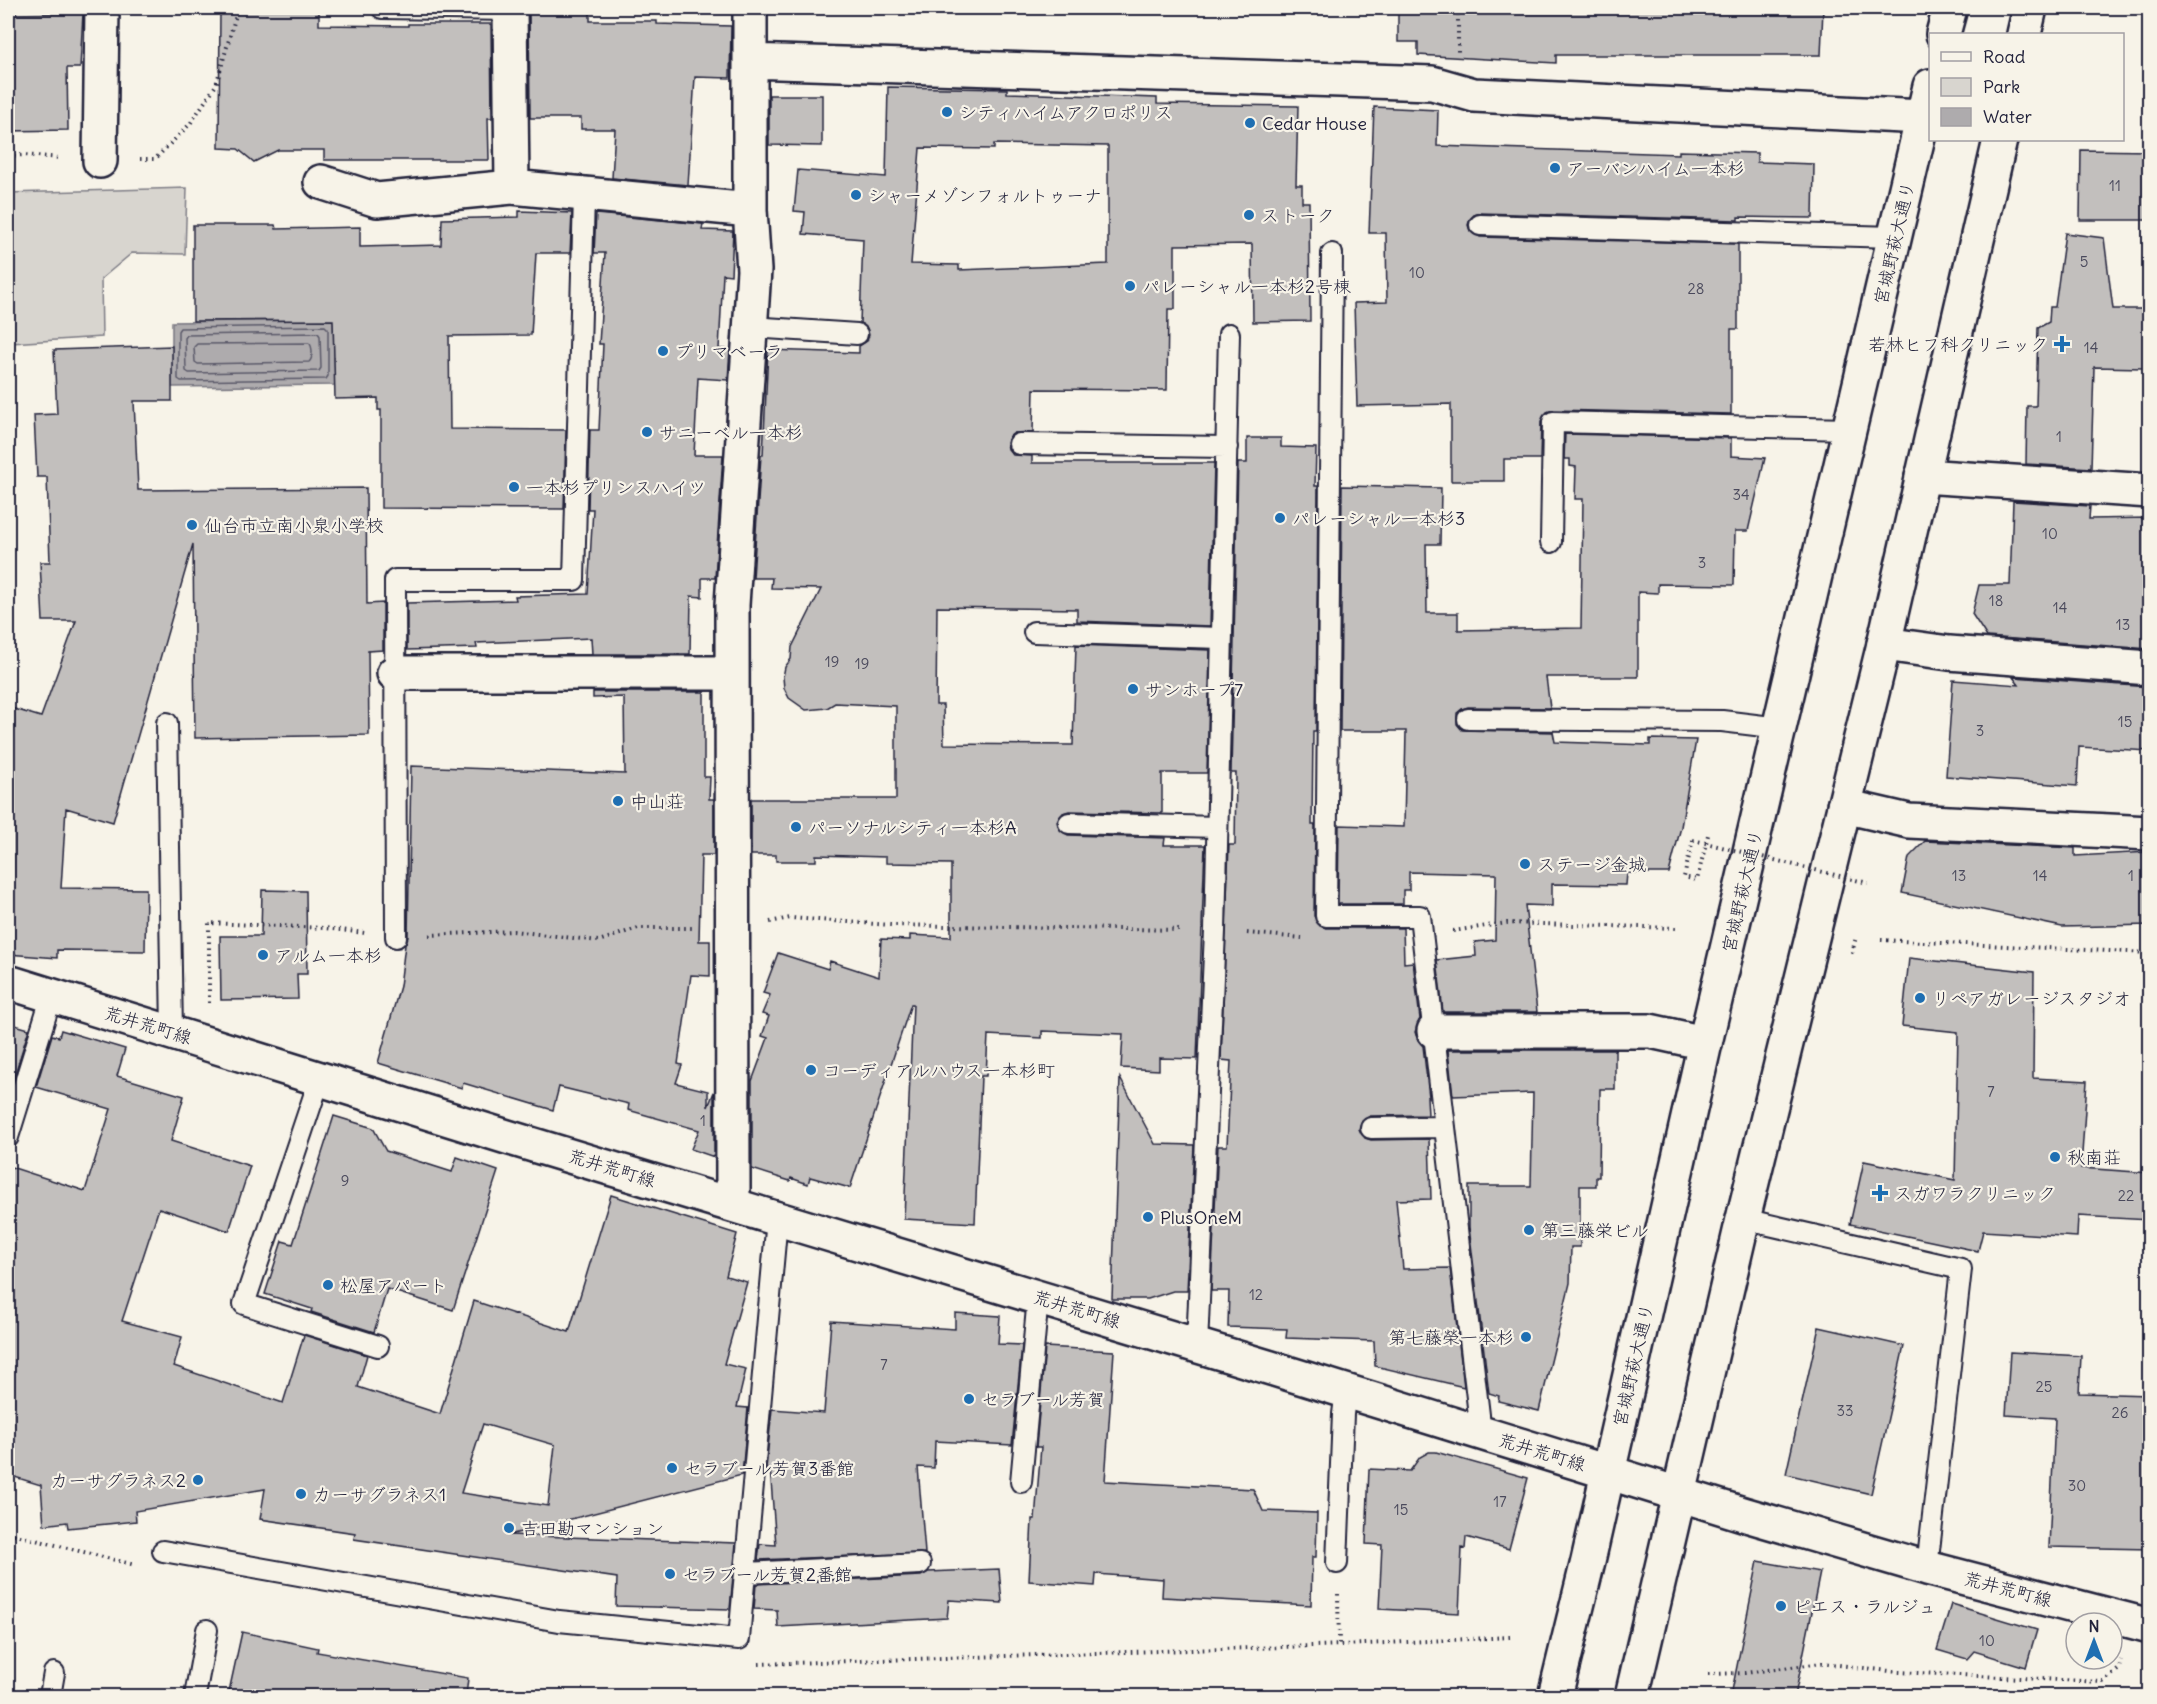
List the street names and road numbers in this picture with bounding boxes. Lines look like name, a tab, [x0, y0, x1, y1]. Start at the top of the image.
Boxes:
street label: 宮城野萩大通り	[1869, 179, 1919, 307]
street label: 宮城野萩大通り	[1717, 827, 1767, 955]
street label: 荒井荒町線	[102, 1001, 194, 1049]
street label: 荒井荒町線	[566, 1144, 658, 1192]
street label: 荒井荒町線	[1031, 1285, 1123, 1333]
street label: 宮城野萩大通り	[1608, 1301, 1658, 1429]
street label: 荒井荒町線	[1496, 1428, 1588, 1476]
street label: 荒井荒町線	[1962, 1566, 2054, 1612]

